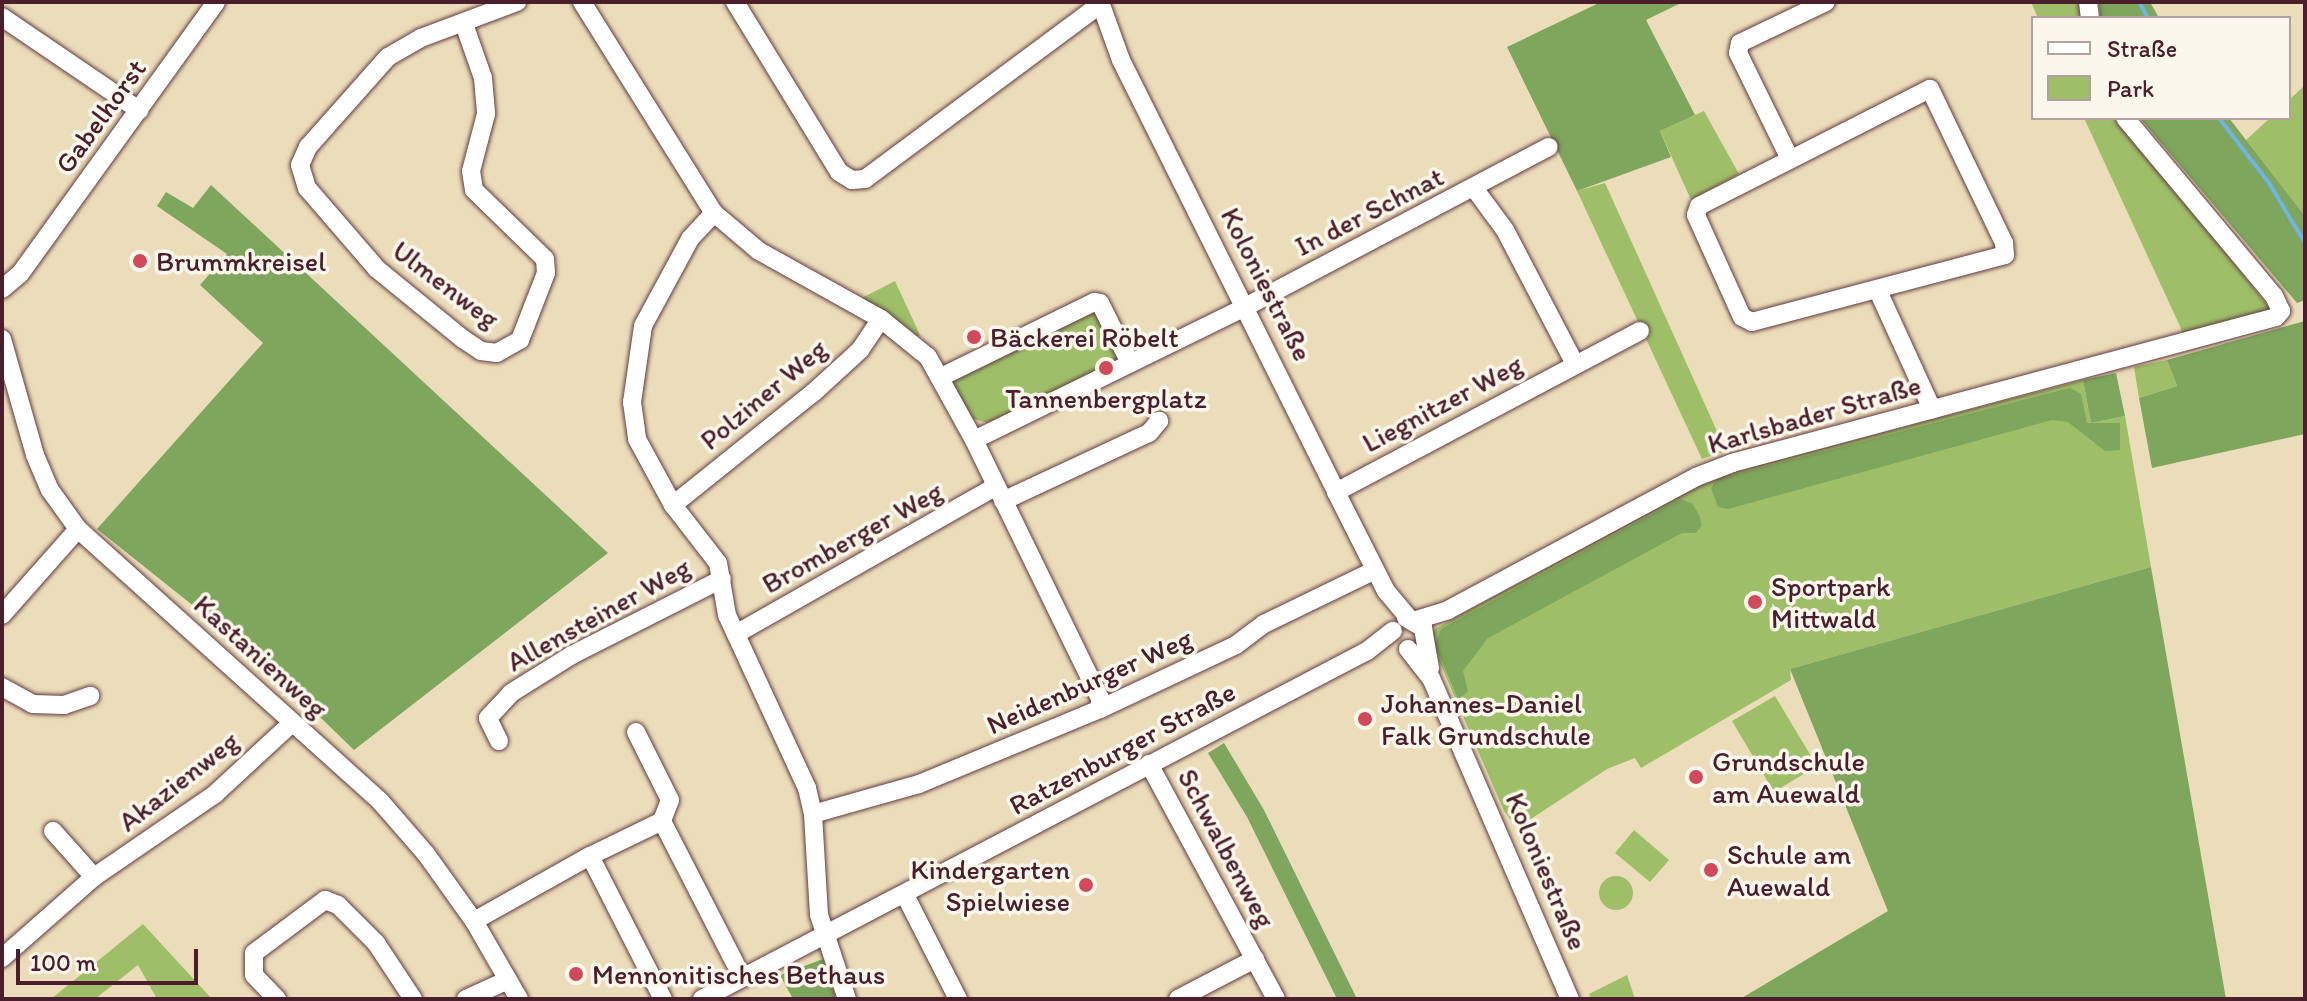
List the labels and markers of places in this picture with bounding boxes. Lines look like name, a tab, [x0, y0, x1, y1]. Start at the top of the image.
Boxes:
place label: Brummkreisel	[156, 244, 326, 278]
marker: Brummkreisel	[131, 252, 149, 270]
place label: Bäckerei Röbelt	[990, 320, 1179, 354]
marker: Bäckerei Röbelt	[965, 328, 983, 346]
marker: Tannenbergplatz	[1097, 359, 1115, 377]
place label: Tannenbergplatz	[1005, 381, 1207, 415]
place label: Sportpark Mittwald	[1771, 569, 1891, 635]
marker: Sportpark Mittwald	[1746, 593, 1764, 611]
place label: Johannes-Daniel Falk Grundschule	[1381, 686, 1590, 752]
marker: Johannes-Daniel Falk Grundschule	[1356, 710, 1374, 728]
place label: Grundschule am Auewald	[1712, 744, 1865, 810]
marker: Grundschule am Auewald	[1687, 768, 1705, 786]
place label: Schule am Auewald	[1727, 837, 1851, 903]
place label: Kindergarten Spielwiese	[911, 852, 1070, 918]
marker: Schule am Auewald	[1702, 861, 1720, 879]
marker: Kindergarten Spielwiese	[1077, 876, 1095, 894]
place label: Mennonitisches Bethaus	[592, 957, 884, 991]
marker: Mennonitisches Bethaus	[567, 965, 585, 983]

